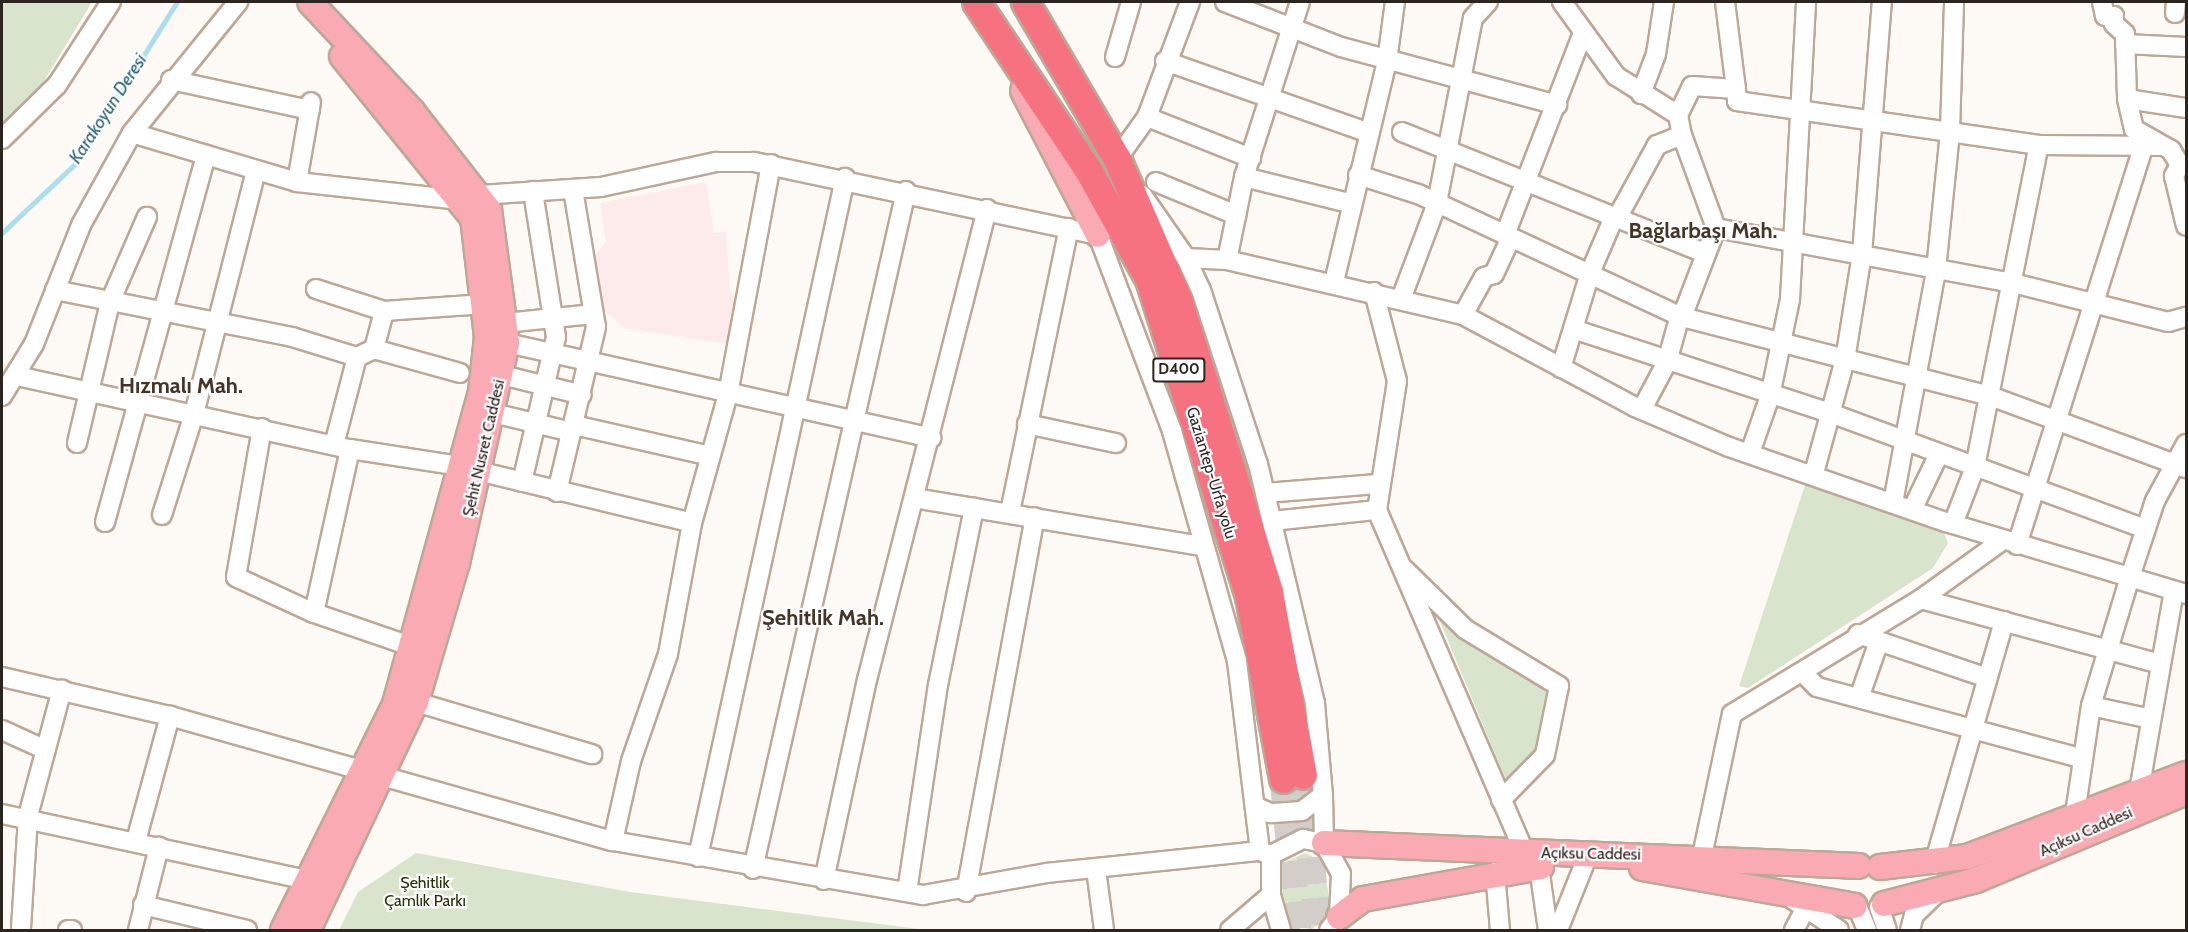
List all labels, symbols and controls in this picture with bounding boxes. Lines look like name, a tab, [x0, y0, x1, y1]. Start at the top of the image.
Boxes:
water label: Karakoyun Deresi	[65, 50, 151, 168]
district label: Bağlarbaşı Mah.	[1629, 218, 1777, 244]
road number: D400	[1152, 358, 1206, 382]
district label: Hızmalı Mah.	[119, 373, 243, 399]
street label: Şehit Nusret Caddesi	[459, 378, 509, 518]
street label: Gaziantep-Urfa yolu	[1182, 405, 1240, 541]
district label: Şehitlik Mah.	[762, 605, 884, 631]
street label: Açıksu Caddesi	[2037, 803, 2135, 861]
street label: Açıksu Caddesi	[1541, 844, 1641, 864]
park label: Şehitlik Çamlık Parkı	[384, 873, 466, 911]

